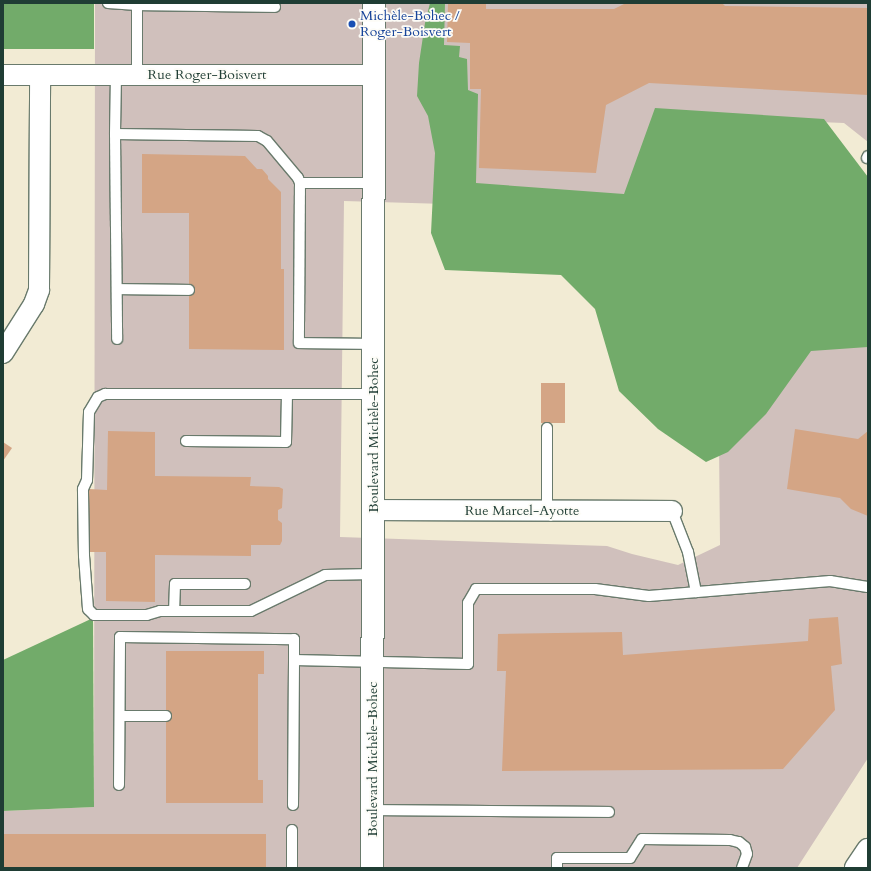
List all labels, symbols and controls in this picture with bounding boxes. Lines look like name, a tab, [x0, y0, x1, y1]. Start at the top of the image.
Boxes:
place label: Michèle-Bohec / Roger-Boisvert	[360, 8, 460, 40]
marker: Michèle-Bohec / Roger-Boisvert	[347, 19, 357, 29]
street label: Rue Roger-Boisvert	[148, 67, 266, 83]
street label: Boulevard Michèle-Bohec	[366, 357, 382, 513]
street label: Rue Marcel-Ayotte	[465, 503, 579, 519]
street label: Boulevard Michèle-Bohec	[365, 681, 381, 837]

